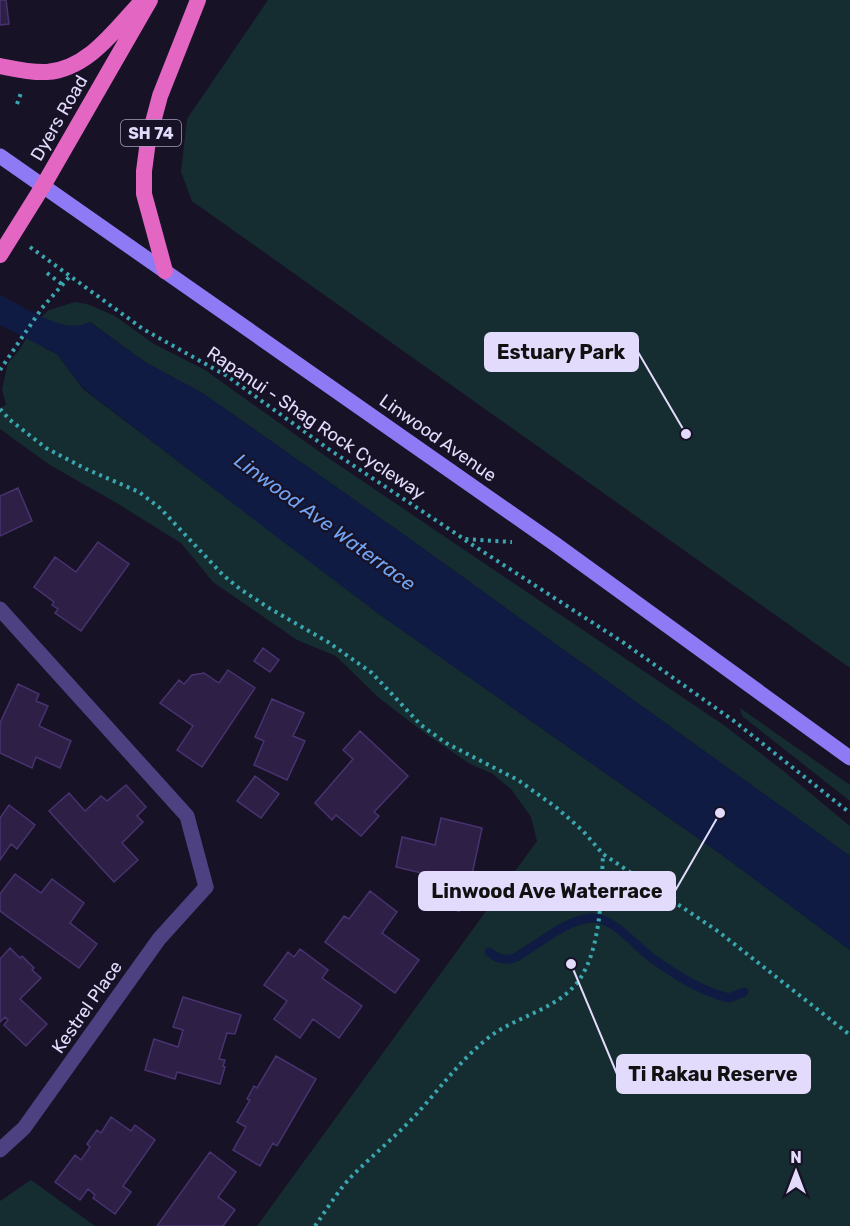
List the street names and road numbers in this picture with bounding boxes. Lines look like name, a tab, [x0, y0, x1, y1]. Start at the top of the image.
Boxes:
street label: Dyers Road	[26, 71, 92, 165]
road number: SH 74	[121, 120, 181, 146]
street label: Rapanui - Shag Rock Cycleway	[203, 342, 429, 504]
street label: Linwood Avenue	[375, 389, 501, 487]
street label: Kestrel Place	[47, 956, 127, 1058]

